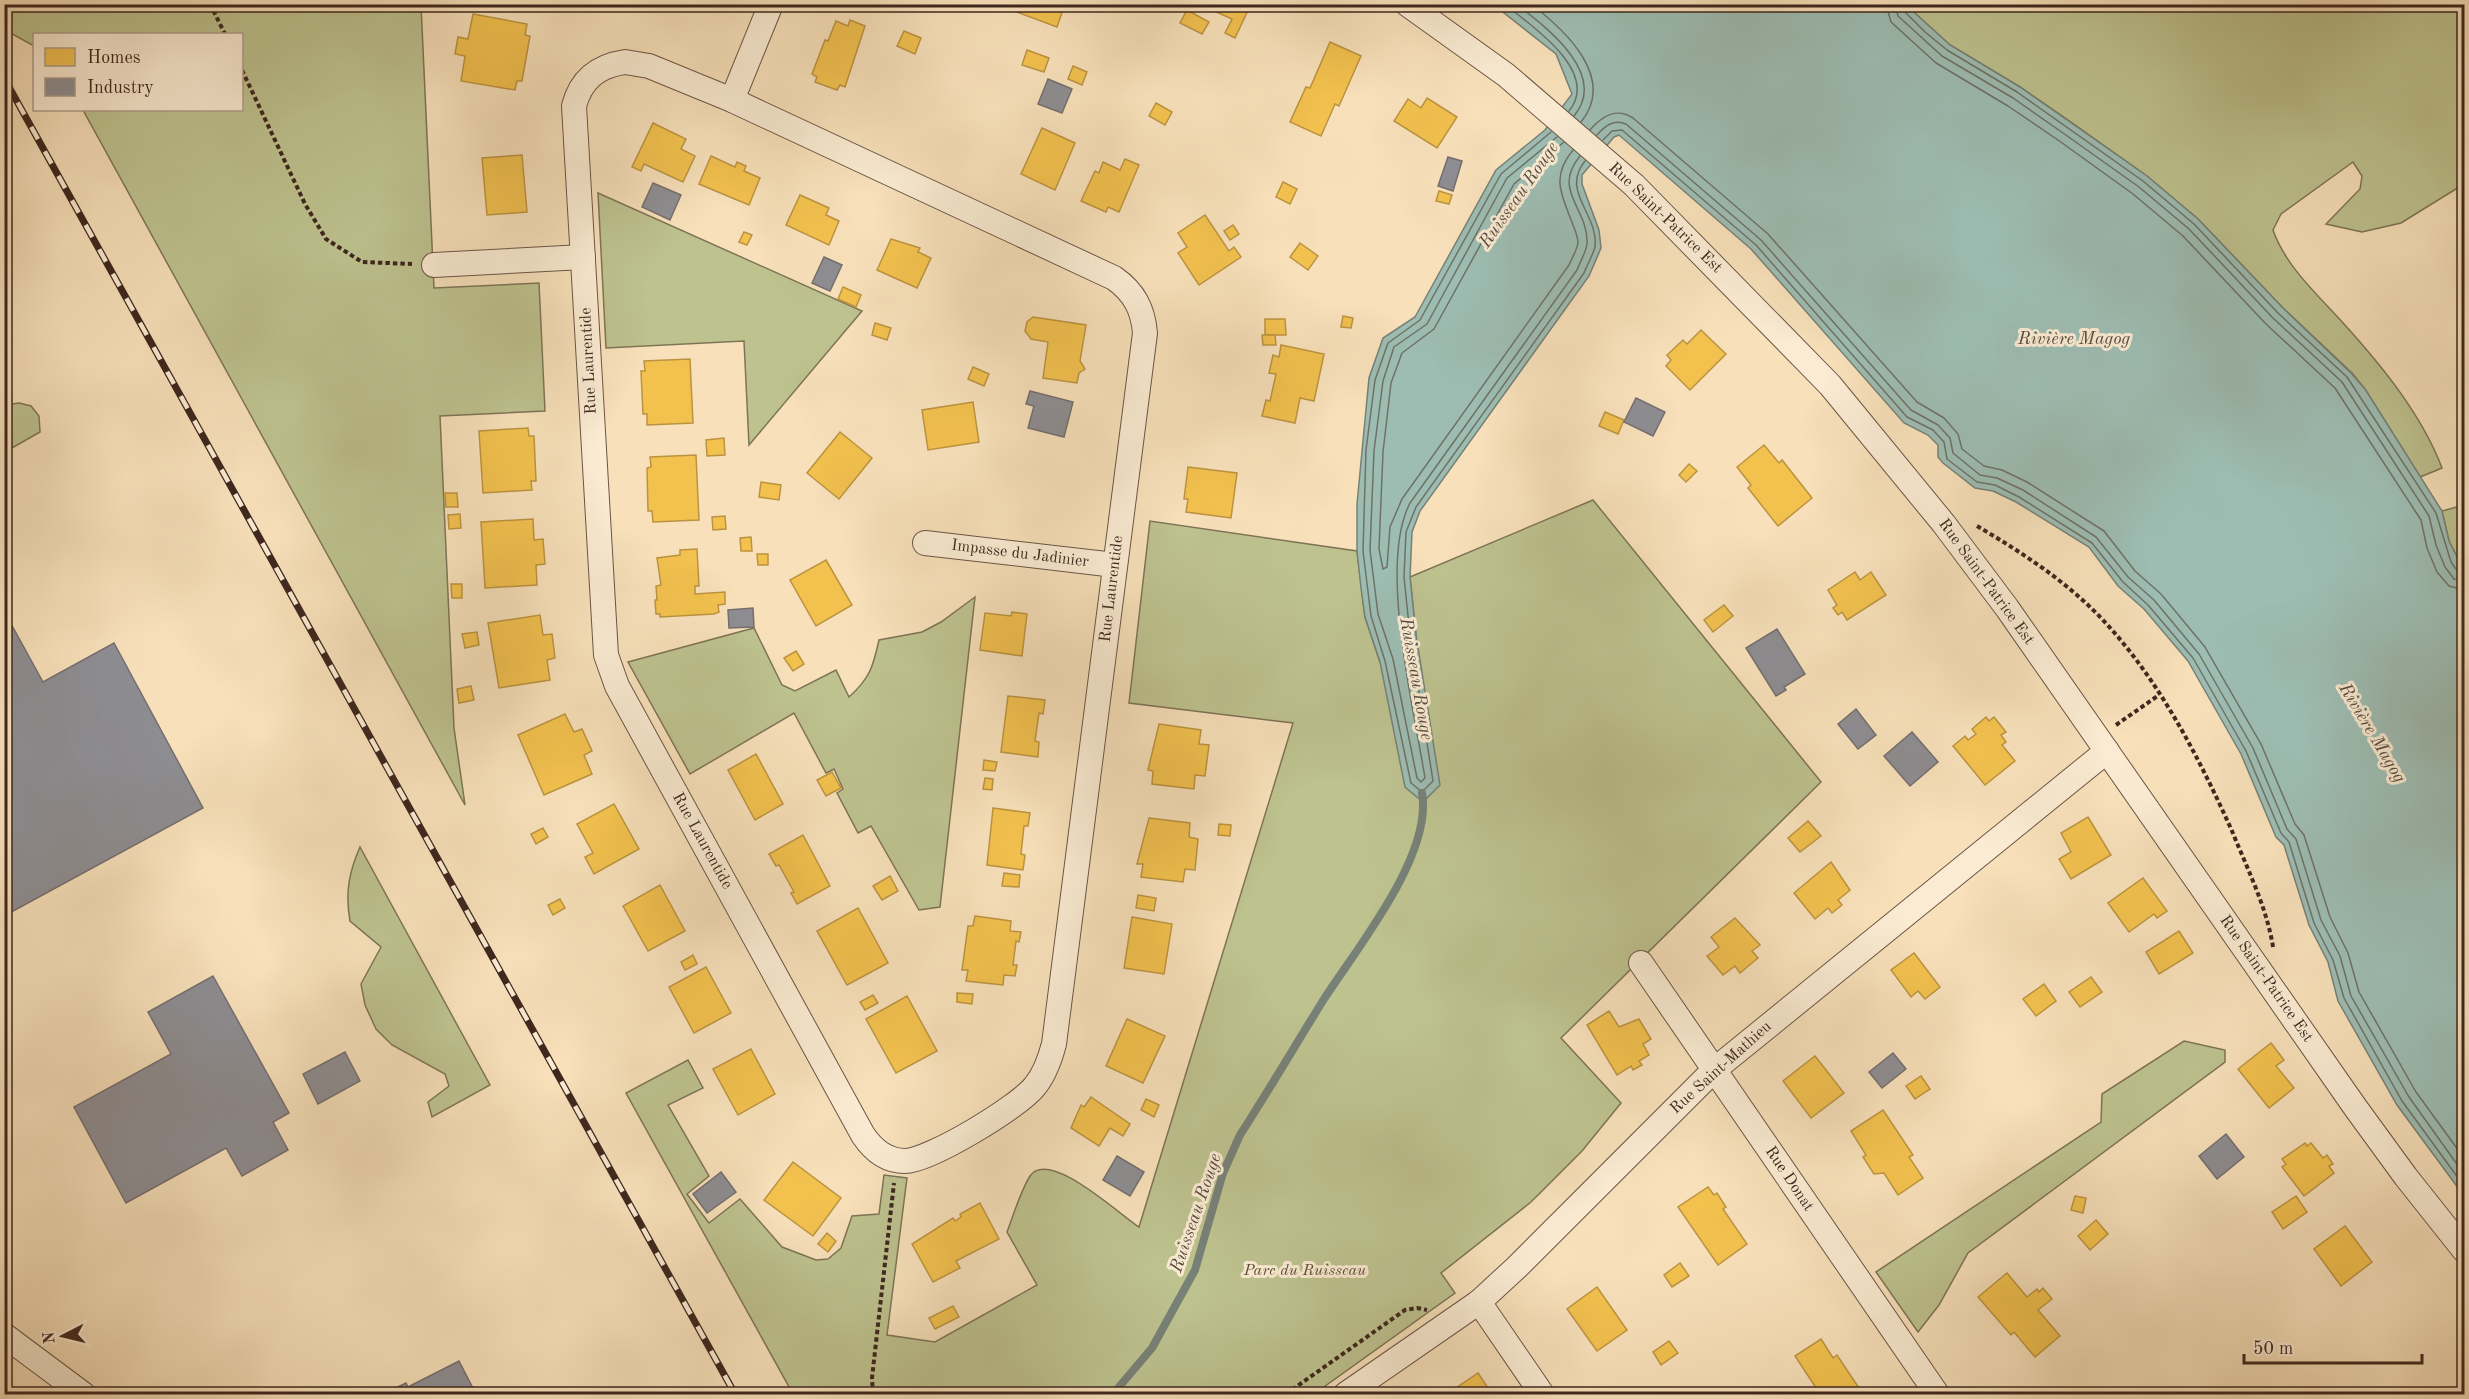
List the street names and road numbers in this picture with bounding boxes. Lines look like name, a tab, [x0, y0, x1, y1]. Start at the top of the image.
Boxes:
street label: Rue Saint-Patrice Est	[1605, 160, 1725, 277]
street label: Rue Laurentide	[578, 307, 600, 415]
street label: Rue Saint-Patrice Est	[1935, 516, 2037, 648]
street label: Rue Laurentide	[1098, 535, 1126, 643]
street label: Impasse du Jadinier	[950, 538, 1090, 570]
street label: Rue Laurentide	[669, 790, 735, 892]
street label: Rue Saint-Patrice Est	[2216, 913, 2316, 1046]
street label: Rue Saint-Mathieu	[1667, 1018, 1775, 1117]
street label: Rue Donat	[1762, 1144, 1817, 1215]

